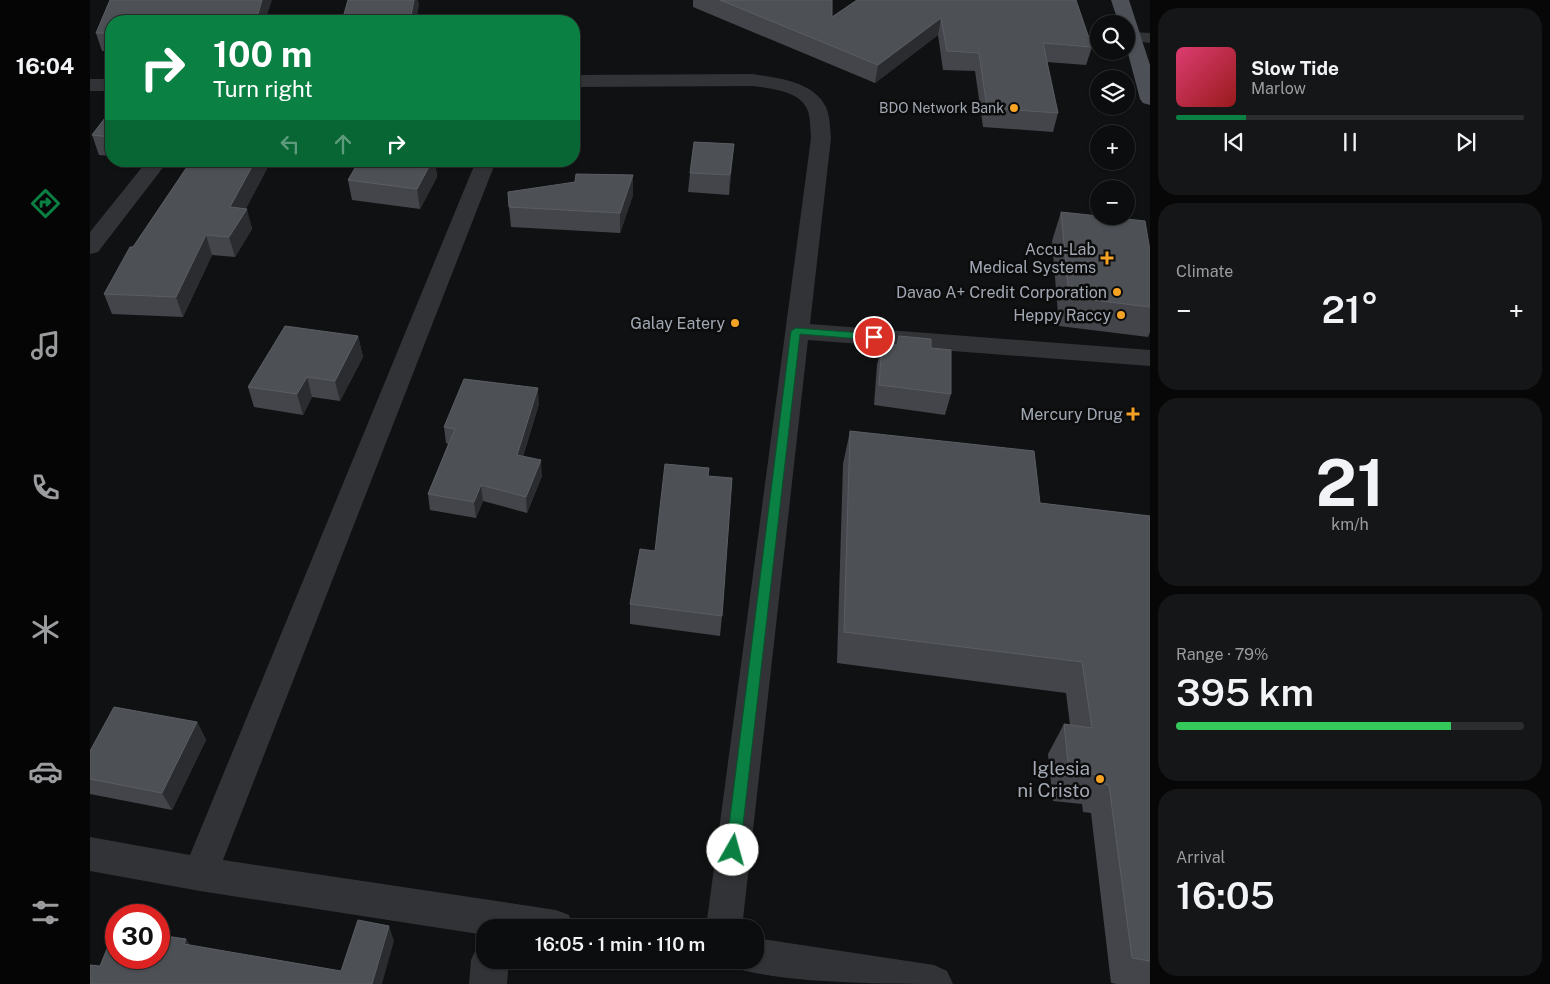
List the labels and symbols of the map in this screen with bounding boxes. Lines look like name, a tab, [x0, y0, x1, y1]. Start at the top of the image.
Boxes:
place label: BDO Network Bank	[879, 100, 1004, 116]
marker: BDO Network Bank	[1008, 102, 1020, 114]
place label: Accu-Lab Medical Systems	[969, 240, 1096, 277]
marker: Accu-Lab Medical Systems	[1100, 251, 1114, 265]
place label: Davao A+ Credit Corporation	[896, 283, 1107, 302]
marker: Davao A+ Credit Corporation	[1111, 286, 1123, 298]
place label: Heppy Raccy	[1013, 306, 1111, 325]
marker: Heppy Raccy	[1115, 309, 1127, 321]
place label: Galay Eatery	[630, 314, 725, 333]
pin	[853, 316, 895, 358]
marker: Galay Eatery	[729, 317, 741, 329]
place label: Mercury Drug	[1020, 405, 1123, 424]
marker: Mercury Drug	[1127, 408, 1139, 420]
place label: Iglesia ni Cristo	[1017, 757, 1090, 801]
marker: Iglesia ni Cristo	[1094, 773, 1106, 785]
position arrow	[706, 823, 758, 875]
speed limit sign: 30	[105, 904, 170, 969]

